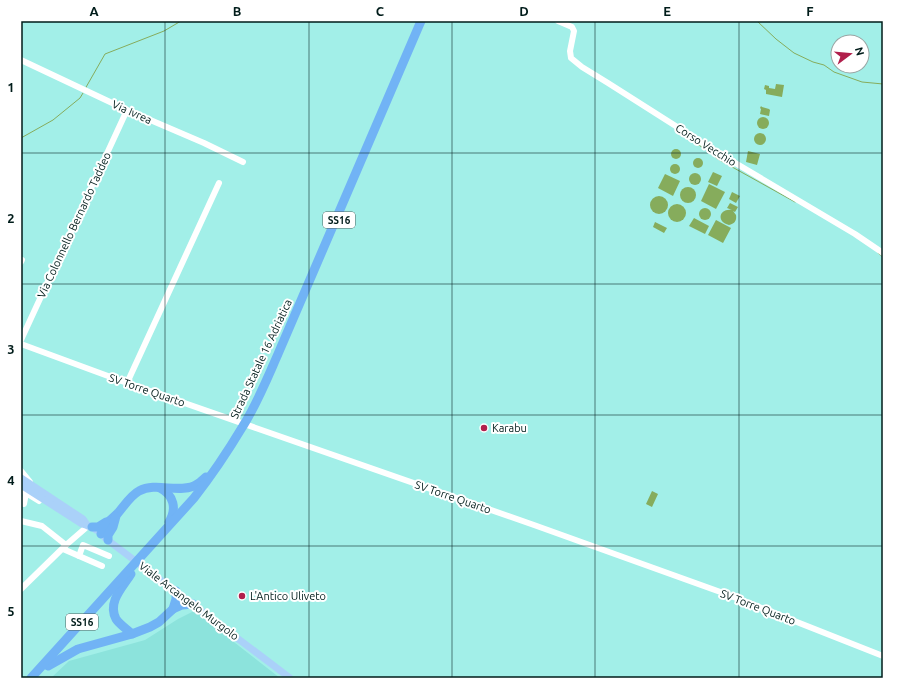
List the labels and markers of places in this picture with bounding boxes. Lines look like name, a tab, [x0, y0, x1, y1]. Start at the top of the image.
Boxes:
place label: Karabu	[492, 422, 527, 434]
marker: Karabu	[479, 423, 489, 433]
place label: L'Antico Uliveto	[250, 590, 326, 602]
marker: L'Antico Uliveto	[237, 591, 247, 601]

